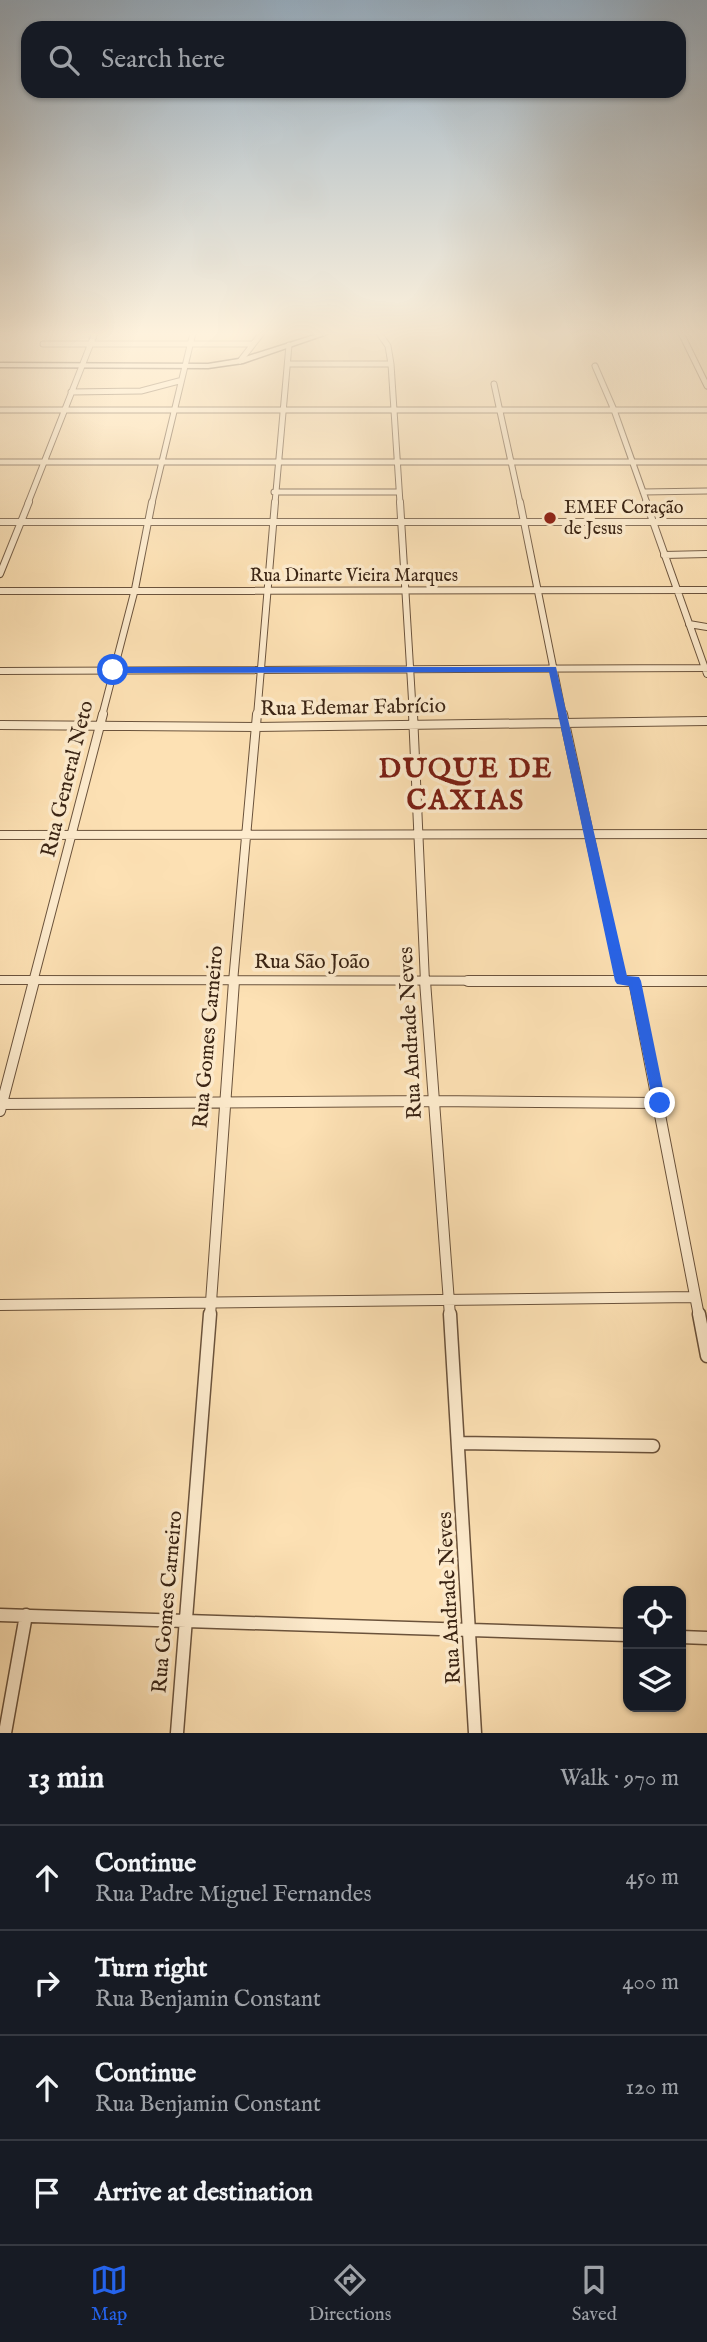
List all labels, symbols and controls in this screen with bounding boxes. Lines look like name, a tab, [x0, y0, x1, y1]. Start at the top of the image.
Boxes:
search box	[21, 21, 686, 98]
icon: search	[45, 41, 83, 79]
text: Search here	[101, 43, 225, 76]
place label: EMEF Coração de Jesus	[564, 497, 684, 541]
marker: EMEF Coração de Jesus	[542, 510, 558, 526]
street label: Rua Dinarte Vieira Marques	[250, 565, 458, 588]
route start	[97, 654, 128, 685]
street label: Rua Edemar Fabrício	[260, 693, 446, 723]
street label: Rua General Neto	[35, 698, 101, 860]
district label: DUQUE DE CAXIAS	[379, 752, 553, 819]
street label: Rua Gomes Carneiro	[188, 944, 230, 1130]
street label: Rua Andrade Neves	[393, 946, 429, 1120]
street label: Rua São João	[254, 949, 370, 976]
route end	[644, 1087, 675, 1118]
street label: Rua Gomes Carneiro	[147, 1509, 189, 1695]
street label: Rua Andrade Neves	[432, 1511, 468, 1685]
map controls	[623, 1586, 686, 1712]
button: locate	[623, 1586, 686, 1649]
button: layers	[623, 1649, 686, 1712]
text: 13 min	[28, 1760, 104, 1798]
text: Walk · 970 m	[560, 1764, 679, 1793]
text: Continue	[95, 1847, 196, 1880]
icon: ahead	[28, 1859, 66, 1897]
text: 450 m	[625, 1863, 679, 1892]
text: Rua Padre Miguel Fernandes	[95, 1880, 372, 1909]
text: Turn right	[95, 1952, 208, 1985]
icon: right	[28, 1964, 66, 2002]
text: 400 m	[622, 1968, 679, 1997]
text: Rua Benjamin Constant	[95, 1985, 321, 2014]
text: Continue	[95, 2057, 196, 2090]
icon: ahead	[28, 2069, 66, 2107]
text: 120 m	[626, 2073, 679, 2102]
text: Rua Benjamin Constant	[95, 2090, 321, 2119]
icon: arrive	[28, 2174, 66, 2212]
text: Arrive at destination	[95, 2176, 313, 2209]
tab: Map	[90, 2261, 128, 2327]
tab: Directions	[309, 2261, 391, 2327]
tab: Saved	[572, 2261, 617, 2327]

